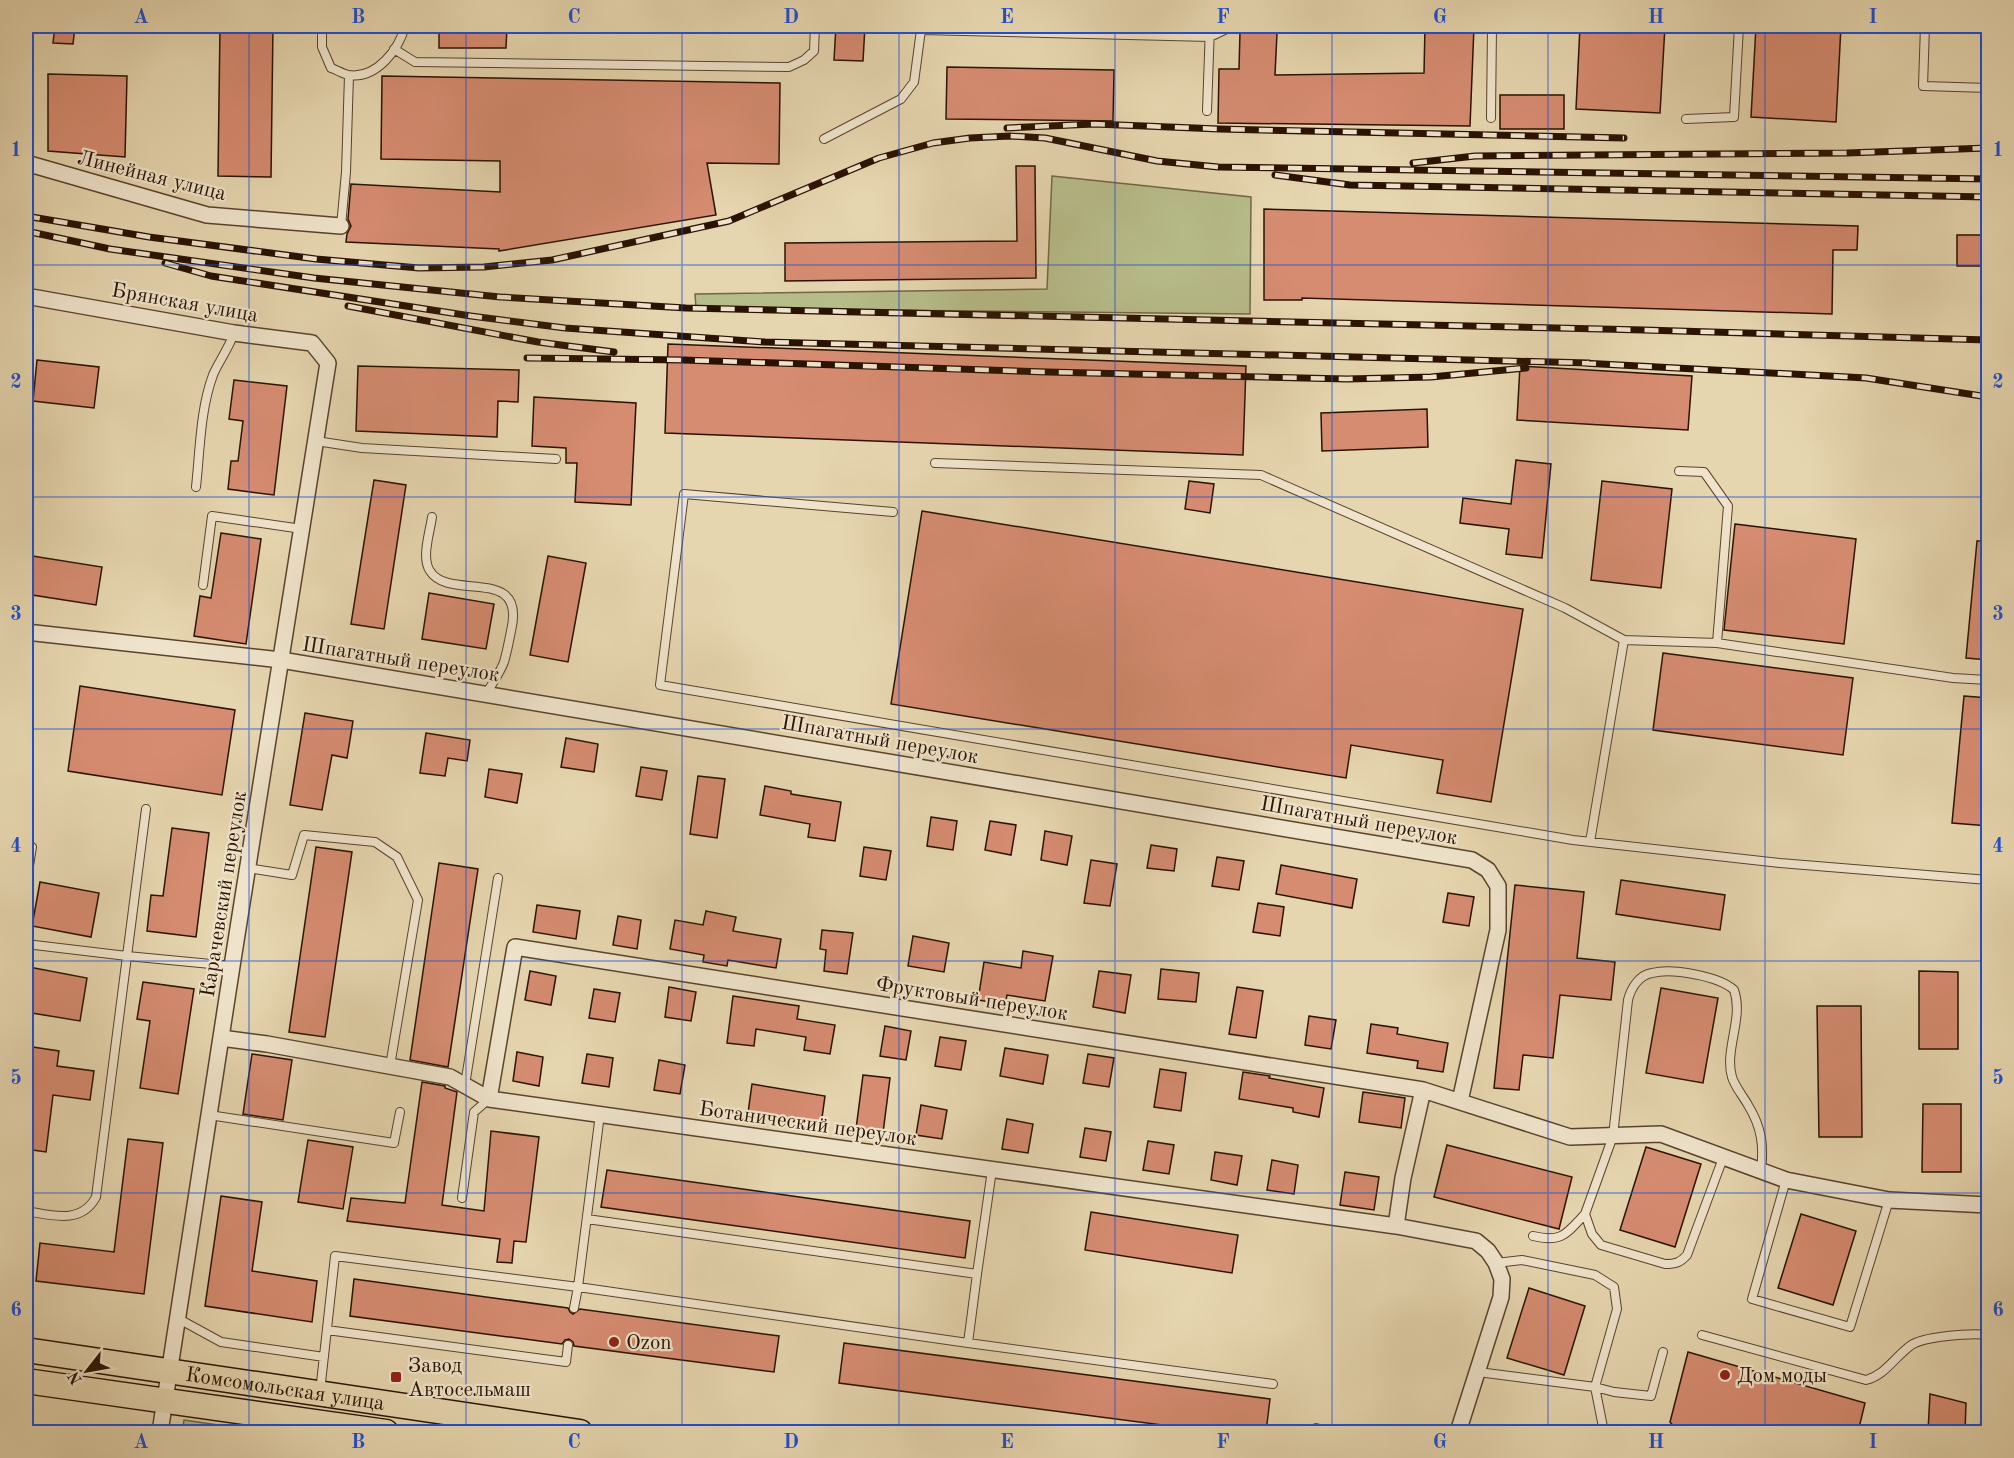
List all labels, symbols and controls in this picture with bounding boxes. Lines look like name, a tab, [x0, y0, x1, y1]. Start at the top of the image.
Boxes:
text: A	[133, 8, 149, 28]
text: B	[351, 8, 365, 28]
text: C	[567, 8, 581, 28]
text: D	[783, 8, 799, 28]
text: E	[1000, 8, 1014, 28]
text: F	[1216, 8, 1230, 28]
text: G	[1433, 8, 1447, 28]
text: H	[1648, 8, 1664, 28]
text: I	[1869, 8, 1877, 28]
text: 1	[10, 141, 22, 161]
text: 1	[1992, 141, 2004, 161]
street label: Линейная улица	[75, 148, 228, 205]
street label: Брянская улица	[110, 280, 260, 327]
text: 2	[10, 373, 22, 393]
text: 2	[1992, 373, 2004, 393]
text: 3	[10, 605, 22, 625]
text: 3	[1992, 605, 2004, 625]
street label: Шпагатный переулок	[301, 635, 501, 687]
street label: Шпагатный переулок	[780, 713, 980, 768]
street label: Карачевский переулок	[198, 789, 251, 999]
street label: Шпагатный переулок	[1259, 794, 1459, 849]
text: 4	[10, 837, 22, 857]
text: 4	[1992, 837, 2004, 857]
street label: Фруктовый переулок	[874, 974, 1070, 1025]
text: 5	[10, 1068, 22, 1089]
text: 5	[1992, 1068, 2004, 1089]
street label: Ботанический переулок	[697, 1099, 919, 1150]
text: 6	[10, 1301, 22, 1321]
text: 6	[1992, 1301, 2004, 1321]
place label: Ozon	[626, 1333, 672, 1354]
marker: Ozon	[607, 1335, 621, 1349]
north arrow	[57, 1341, 117, 1401]
place label: Завод Автосельмаш	[408, 1356, 531, 1401]
street label: Комсомольская улица	[184, 1365, 386, 1415]
place label: Дом моды	[1737, 1366, 1827, 1387]
text: N	[65, 1368, 86, 1387]
marker: Дом моды	[1718, 1368, 1732, 1382]
marker: Завод Автосельмаш	[389, 1370, 403, 1384]
text: A	[133, 1433, 149, 1453]
text: B	[351, 1433, 365, 1453]
text: C	[567, 1433, 581, 1453]
text: D	[783, 1433, 799, 1453]
text: E	[1000, 1433, 1014, 1453]
text: F	[1216, 1433, 1230, 1453]
text: G	[1433, 1433, 1447, 1453]
text: H	[1648, 1433, 1664, 1453]
text: I	[1869, 1433, 1877, 1453]

